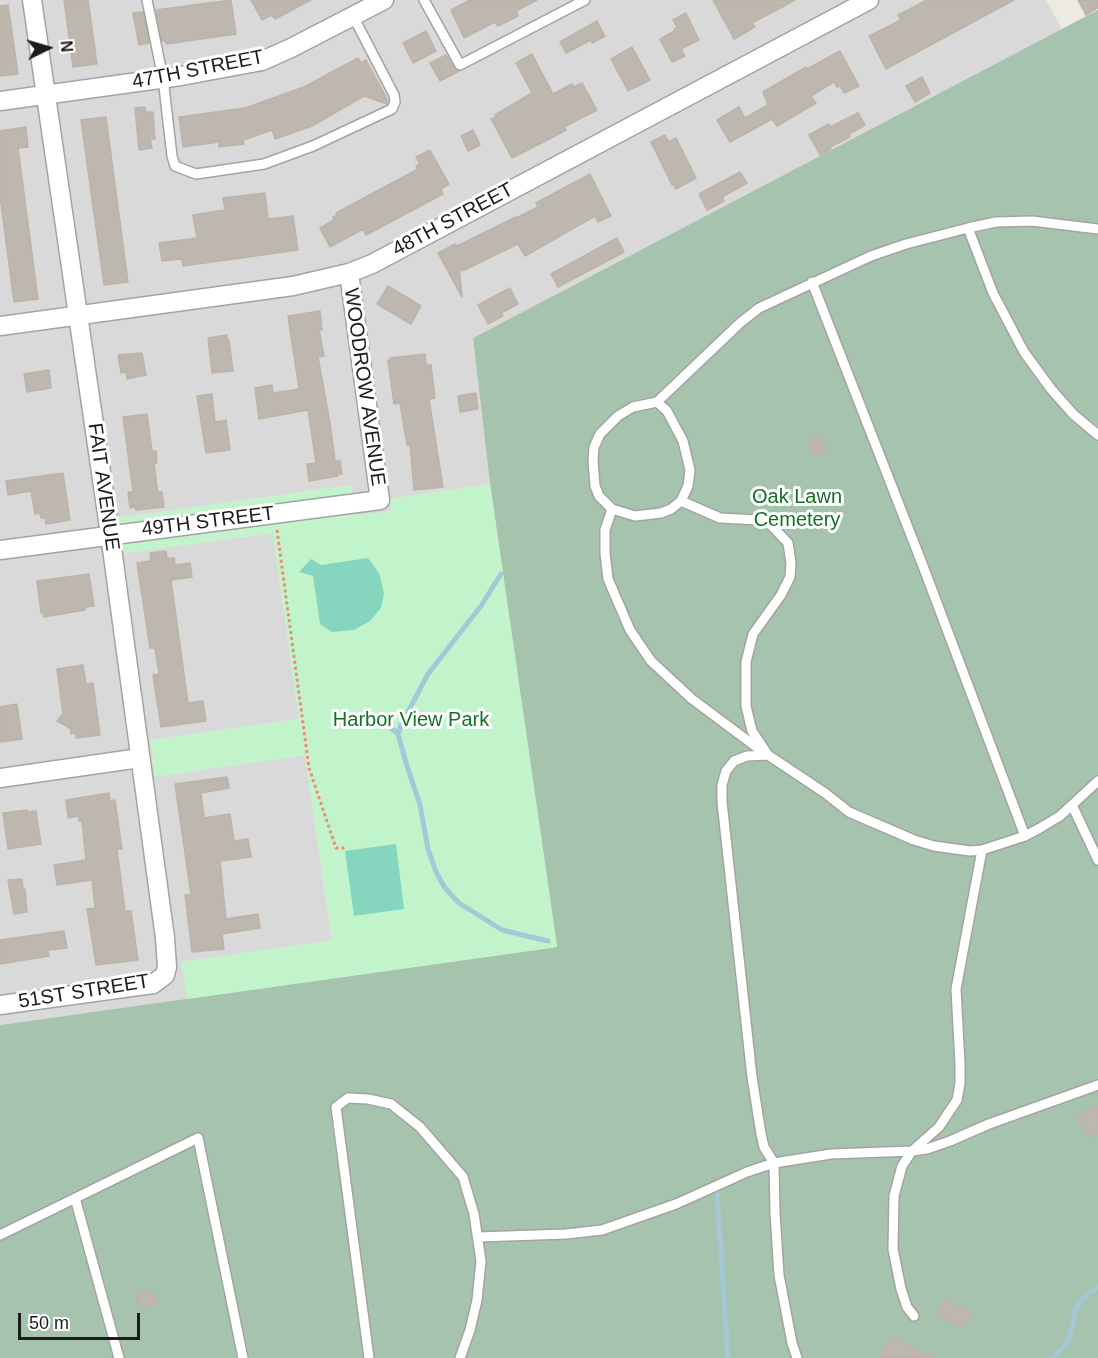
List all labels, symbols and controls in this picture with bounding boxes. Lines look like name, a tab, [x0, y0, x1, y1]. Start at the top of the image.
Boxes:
north arrow	[18, 18, 78, 78]
text: N	[57, 40, 75, 53]
street label: 47TH STREET	[130, 45, 266, 95]
street label: 48TH STREET	[388, 178, 518, 262]
street label: WOODROW AVENUE	[338, 286, 390, 488]
street label: FAIT AVENUE	[82, 422, 124, 552]
park label: Oak Lawn Cemetery	[752, 485, 842, 532]
street label: 49TH STREET	[140, 502, 276, 542]
park label: Harbor View Park	[333, 708, 489, 732]
street label: 51ST STREET	[17, 970, 151, 1014]
scale bar	[21, 1301, 142, 1339]
text: 50 m	[29, 1313, 69, 1333]

